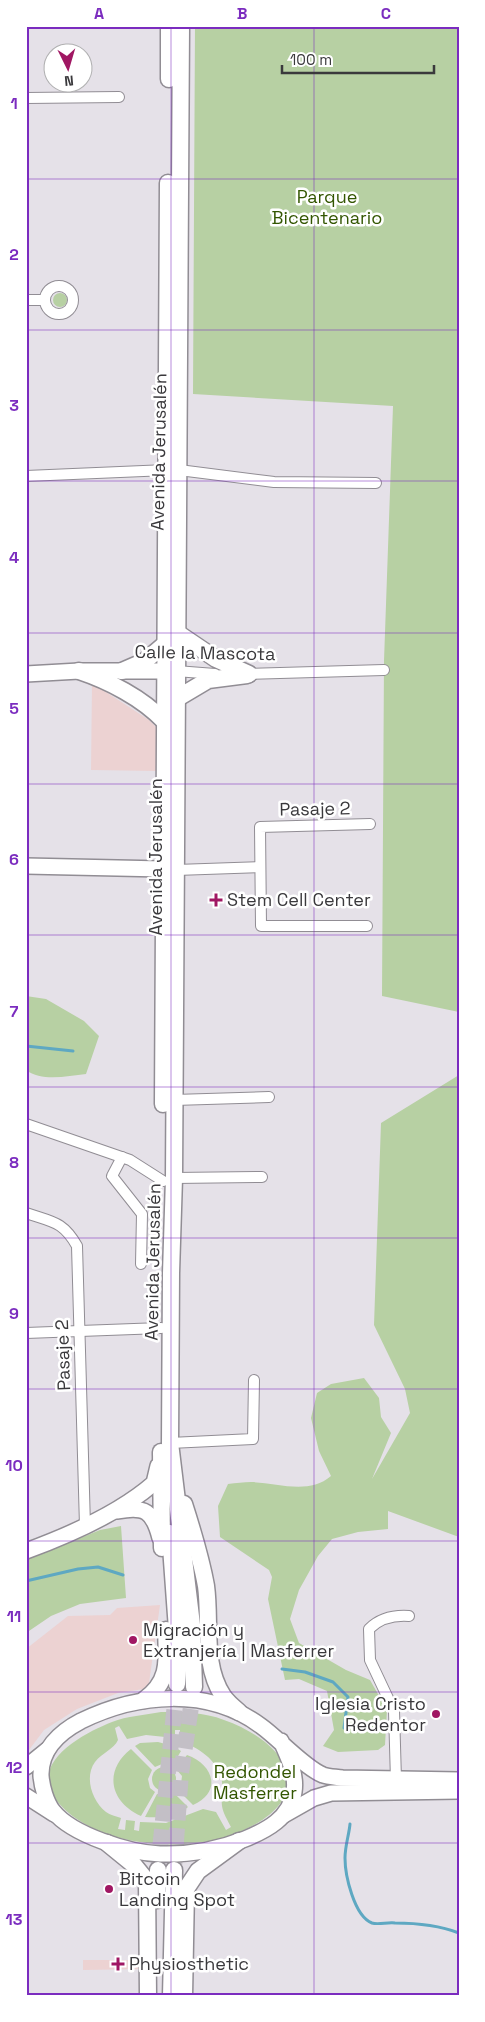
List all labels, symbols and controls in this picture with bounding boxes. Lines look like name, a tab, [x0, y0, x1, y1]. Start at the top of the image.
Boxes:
text: A	[94, 3, 104, 24]
text: B	[237, 3, 247, 24]
text: C	[381, 3, 391, 24]
north arrow	[42, 42, 92, 92]
scale bar	[282, 42, 435, 74]
text: 100 m	[290, 50, 332, 69]
text: N	[64, 72, 75, 90]
text: 1	[10, 93, 18, 114]
park label: Parque Bicentenario	[272, 185, 382, 229]
text: 2	[9, 244, 19, 265]
street label: Avenida Jerusalén	[146, 373, 171, 531]
text: 3	[9, 395, 19, 416]
text: 4	[9, 547, 19, 568]
street label: Calle la Mascota	[134, 640, 276, 665]
text: 5	[9, 698, 19, 719]
street label: Avenida Jerusalén	[144, 778, 167, 936]
street label: Pasaje 2	[279, 796, 351, 821]
text: 6	[9, 849, 19, 870]
place label: Stem Cell Center	[227, 888, 371, 911]
marker: Stem Cell Center	[209, 893, 223, 907]
text: 7	[10, 1001, 19, 1022]
text: 8	[9, 1152, 19, 1173]
street label: Avenida Jerusalén	[140, 1183, 165, 1341]
text: 9	[9, 1303, 19, 1324]
street label: Pasaje 2	[50, 1319, 75, 1391]
text: 10	[5, 1455, 23, 1476]
text: 11	[7, 1606, 21, 1627]
place label: Migración y Extranjería | Masferrer	[143, 1618, 334, 1662]
marker: Migración y Extranjería | Masferrer	[127, 1634, 139, 1646]
place label: Iglesia Cristo Redentor	[315, 1692, 426, 1736]
marker: Iglesia Cristo Redentor	[430, 1708, 442, 1720]
text: 12	[6, 1757, 22, 1778]
park label: Redondel Masferrer	[213, 1760, 297, 1804]
place label: Bitcoin Landing Spot	[119, 1867, 235, 1911]
marker: Bitcoin Landing Spot	[103, 1883, 115, 1895]
text: 13	[6, 1909, 23, 1930]
place label: Physiosthetic	[129, 1952, 249, 1975]
marker: Physiosthetic	[111, 1957, 125, 1971]

